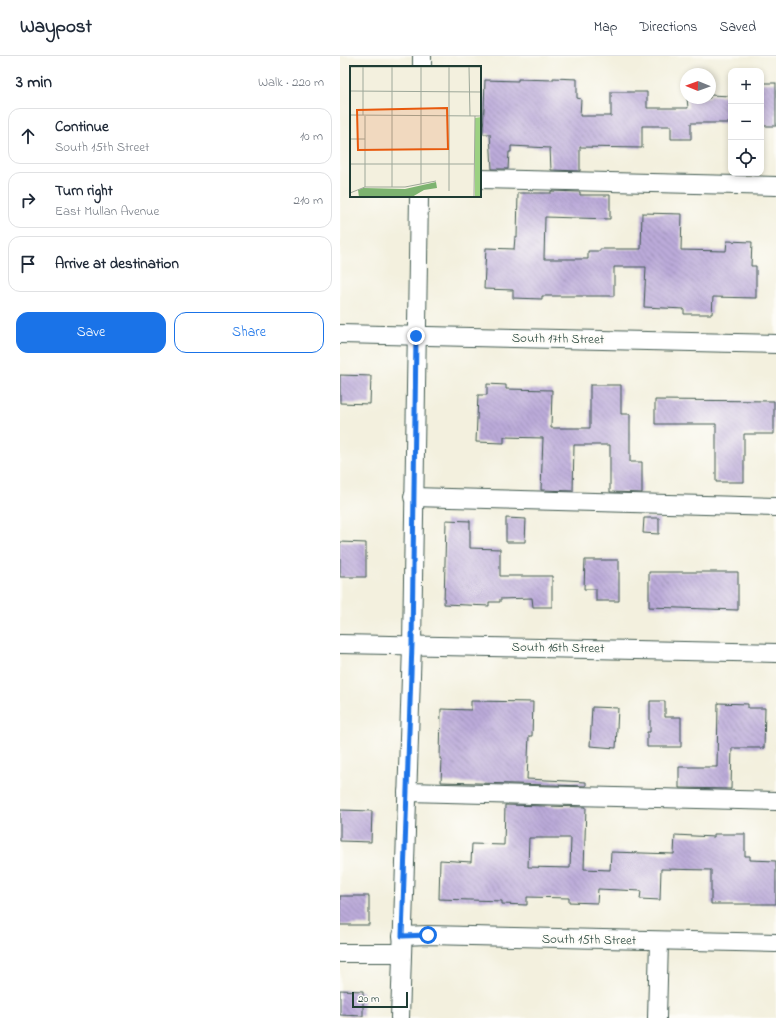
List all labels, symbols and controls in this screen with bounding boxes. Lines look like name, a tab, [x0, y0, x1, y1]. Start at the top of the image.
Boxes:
text: Waypost	[20, 14, 92, 41]
text: Map	[594, 17, 617, 38]
text: Directions	[639, 17, 697, 38]
text: Saved	[719, 17, 756, 38]
inset map	[350, 66, 481, 197]
north arrow	[680, 68, 716, 104]
map controls	[728, 68, 764, 176]
button: +	[728, 68, 764, 104]
text: 3 min	[16, 70, 52, 95]
text: Walk · 220 m	[258, 73, 324, 92]
button: −	[728, 104, 764, 140]
text: Continue	[55, 116, 109, 138]
icon: ahead	[17, 125, 39, 147]
text: 10 m	[300, 127, 323, 146]
text: South 15th Street	[55, 138, 149, 157]
button: locate	[728, 140, 764, 176]
text: Turn right	[55, 180, 113, 202]
icon: right	[17, 189, 39, 211]
text: 210 m	[293, 191, 323, 210]
text: East Mullan Avenue	[55, 202, 159, 221]
icon: arrive	[17, 253, 39, 275]
text: Arrive at destination	[55, 253, 179, 275]
button: Save	[16, 312, 166, 353]
button: Share	[174, 312, 324, 353]
route end	[407, 327, 425, 345]
street label: South 17th Street	[512, 329, 605, 349]
street label: South 16th Street	[511, 638, 605, 658]
route start	[419, 926, 437, 944]
street label: South 15th Street	[542, 930, 637, 950]
scale bar	[352, 990, 408, 1009]
text: 20 m	[358, 991, 380, 1007]

